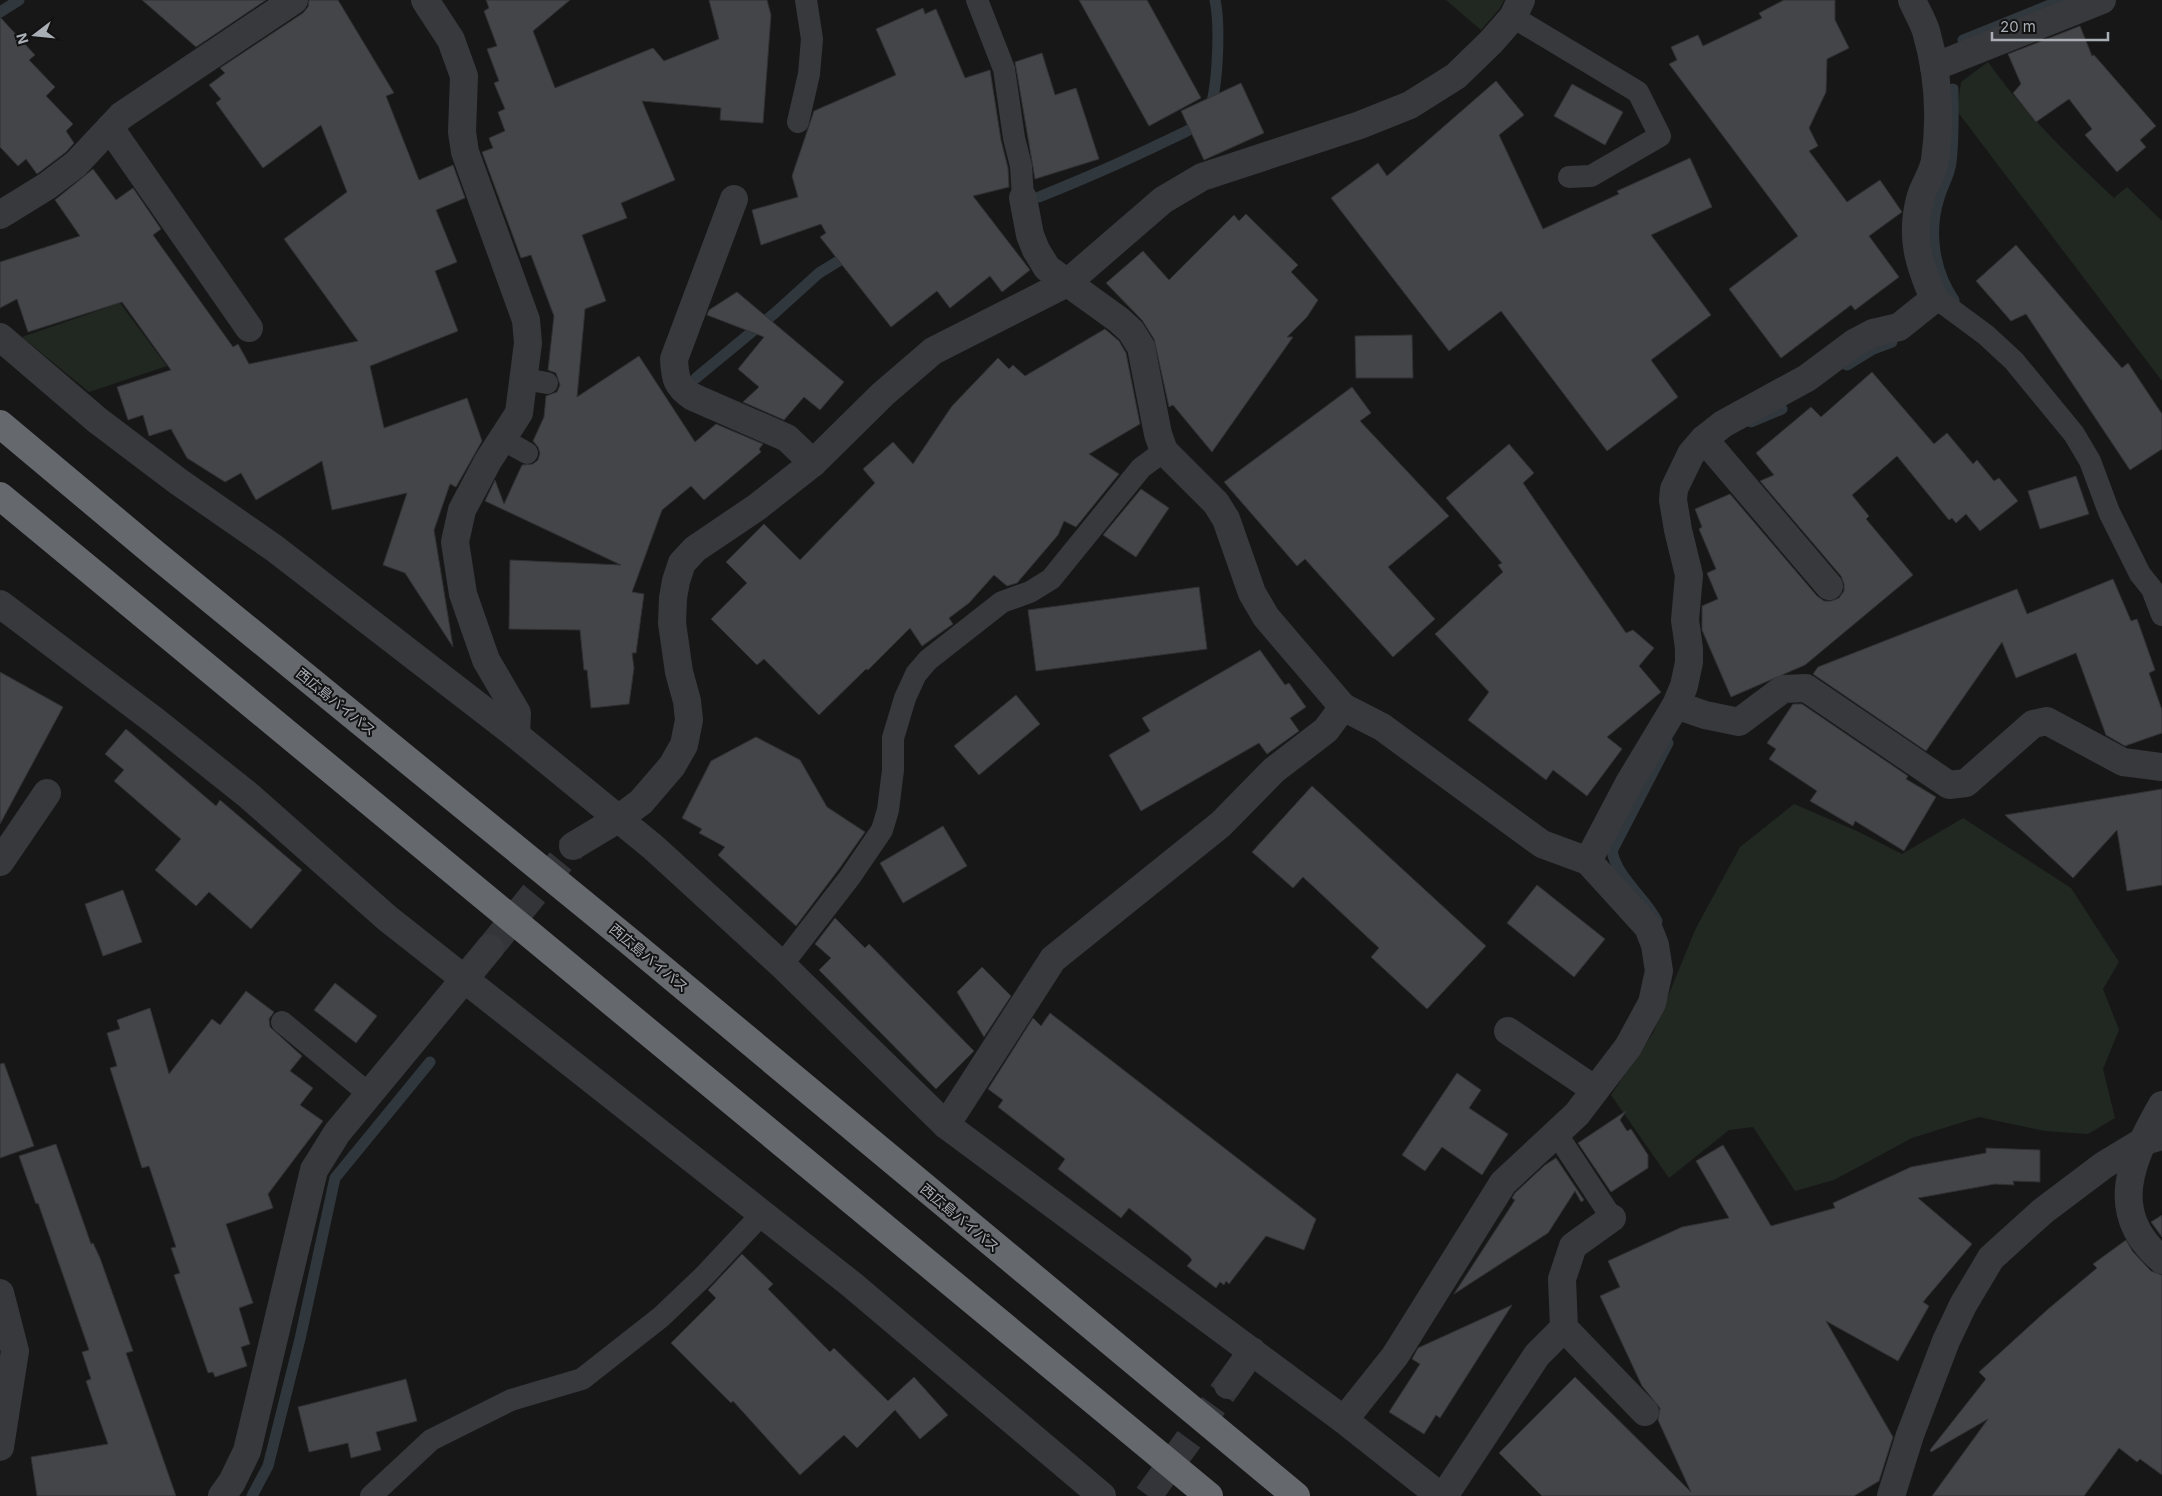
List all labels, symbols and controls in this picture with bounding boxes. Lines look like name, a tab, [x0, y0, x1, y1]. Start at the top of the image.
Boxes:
north arrow	[10, 10, 60, 60]
scale bar	[1992, 10, 2108, 42]
text: 20 m	[2000, 17, 2036, 36]
text: N	[12, 31, 32, 46]
street label: 西広島バイパス	[293, 664, 380, 739]
street label: 西広島バイパス	[606, 920, 692, 996]
street label: 西広島バイパス	[917, 1180, 1003, 1256]

